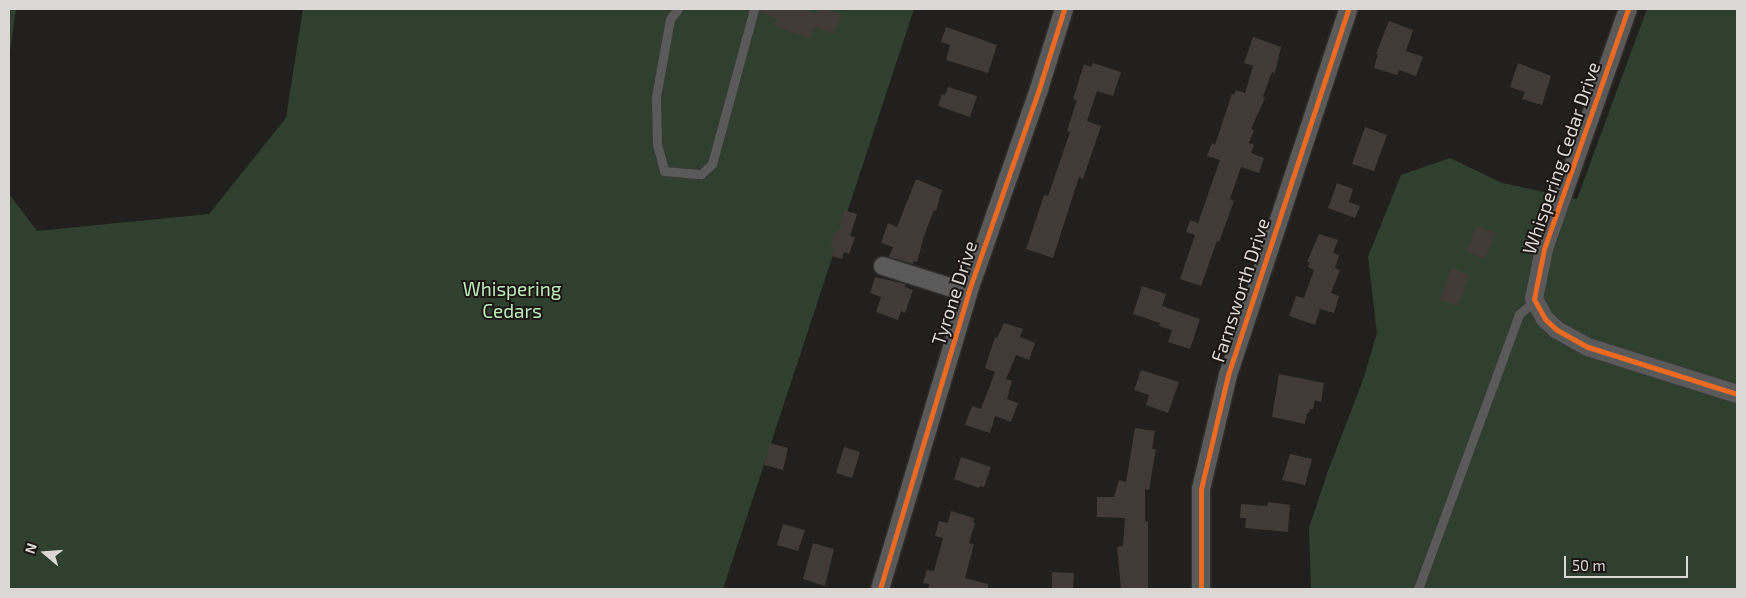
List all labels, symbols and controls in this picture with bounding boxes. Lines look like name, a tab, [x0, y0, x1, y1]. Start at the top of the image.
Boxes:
street label: Whispering Cedar Drive	[1517, 59, 1605, 257]
street label: Farnsworth Drive	[1206, 215, 1274, 365]
street label: Tyrone Drive	[926, 238, 982, 348]
park label: Whispering Cedars	[463, 278, 561, 322]
north arrow	[20, 528, 70, 578]
text: N	[21, 541, 40, 556]
scale bar	[1566, 546, 1690, 578]
text: 50 m	[1572, 556, 1606, 574]

